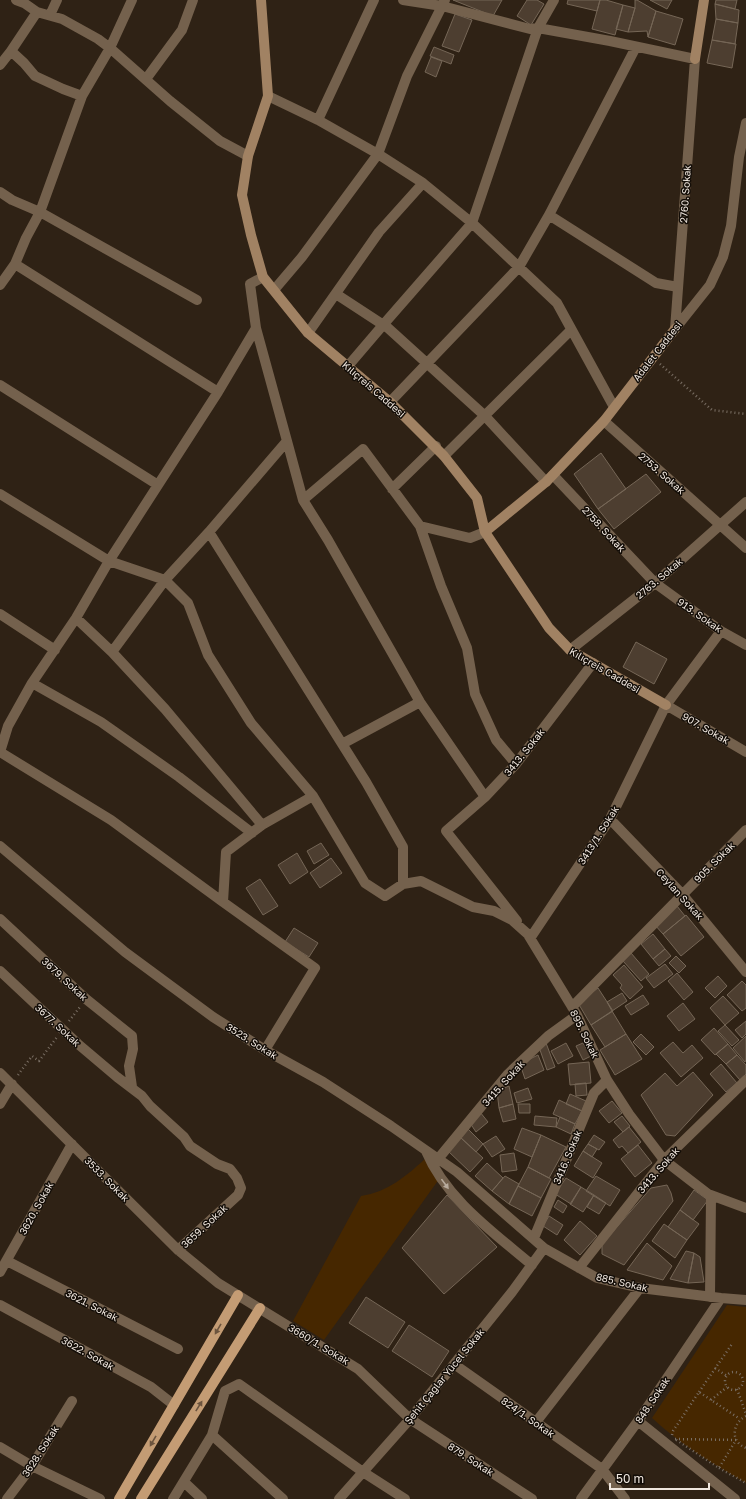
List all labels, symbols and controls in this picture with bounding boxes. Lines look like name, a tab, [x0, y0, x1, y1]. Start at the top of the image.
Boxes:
street label: 2760. Sokak	[677, 164, 693, 223]
street label: Adalet Caddesi	[630, 319, 684, 383]
street label: Kılıçreis Caddesi	[340, 358, 408, 420]
street label: 2753. Sokak	[636, 450, 688, 497]
street label: 2758. Sokak	[580, 504, 628, 554]
street label: 2763. Sokak	[633, 555, 685, 601]
street label: 913. Sokak	[675, 595, 725, 635]
street label: Kılıçreis Caddesi	[568, 645, 642, 695]
street label: 907. Sokak	[680, 710, 732, 746]
street label: 3413. Sokak	[501, 726, 547, 778]
street label: 3413/1. Sokak	[575, 803, 621, 867]
street label: 905. Sokak	[691, 839, 737, 885]
street label: Ceylan Sokak	[654, 866, 706, 922]
street label: 3679. Sokak	[40, 955, 91, 1003]
street label: 3677. Sokak	[33, 1001, 83, 1049]
street label: 895. Sokak	[568, 1008, 602, 1061]
street label: 3523. Sokak	[224, 1021, 280, 1062]
street label: 3415. Sokak	[479, 1057, 527, 1108]
street label: 3416. Sokak	[550, 1128, 584, 1186]
street label: 3413. Sokak	[635, 1144, 682, 1196]
street label: 3533. Sokak	[82, 1154, 132, 1204]
street label: 3620. Sokak	[17, 1179, 56, 1237]
one-way arrow	[441, 1179, 449, 1190]
street label: 3659. Sokak	[179, 1201, 230, 1250]
street label: 885. Sokak	[595, 1270, 649, 1294]
street label: 3621. Sokak	[64, 1287, 121, 1324]
street label: 3660/1. Sokak	[287, 1321, 352, 1367]
one-way arrow	[215, 1323, 222, 1335]
street label: Şehit Çağlar Yücel Sokak	[402, 1326, 486, 1426]
street label: 3622. Sokak	[60, 1334, 117, 1373]
street label: 848. Sokak	[632, 1374, 672, 1425]
street label: 824/1. Sokak	[499, 1394, 557, 1440]
one-way arrow	[195, 1400, 202, 1412]
street label: 3628. Sokak	[19, 1423, 61, 1479]
one-way arrow	[149, 1436, 157, 1446]
street label: 879. Sokak	[446, 1440, 496, 1478]
scale bar	[610, 1465, 709, 1491]
text: 50 m	[616, 1471, 644, 1486]

